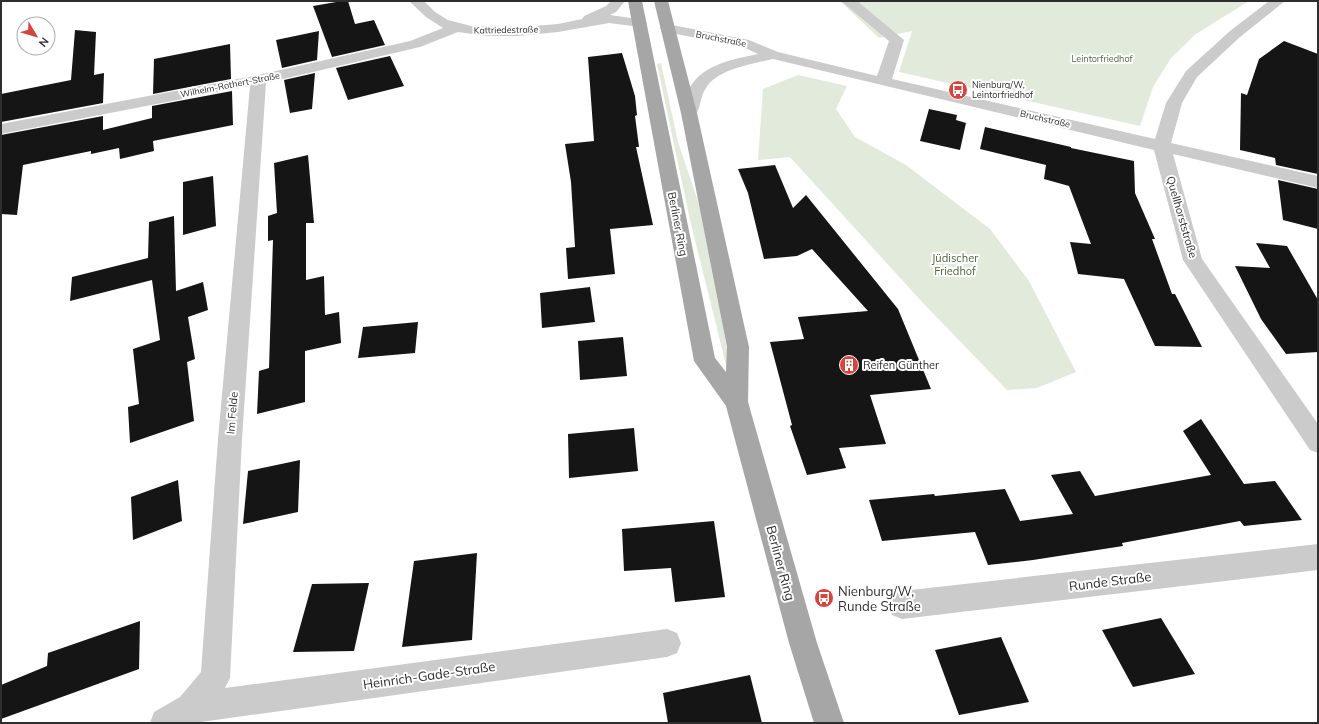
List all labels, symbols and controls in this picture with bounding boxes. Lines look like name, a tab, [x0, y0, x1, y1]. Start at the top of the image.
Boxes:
north arrow	[16, 16, 56, 56]
street label: Kattriedestraße	[474, 23, 539, 36]
street label: Bruchstraße	[695, 28, 747, 49]
text: N	[36, 35, 52, 50]
park label: Leintorfriedhof	[1071, 53, 1133, 64]
street label: Wilhelm-Rothert-Straße	[179, 69, 281, 100]
bus stop icon: Nienburg/W, Leintorfriedhof	[947, 79, 969, 101]
place label: Nienburg/W, Leintorfriedhof	[972, 79, 1034, 100]
street label: Bruchstraße	[1019, 107, 1071, 130]
street label: Quellhorststraße	[1164, 174, 1200, 260]
street label: Berliner Ring	[665, 191, 691, 257]
park label: Jüdischer Friedhof	[932, 251, 978, 278]
building icon: Reifen Günther	[838, 354, 860, 376]
place label: Reifen Günther	[863, 358, 939, 372]
street label: Im Felde	[223, 391, 241, 435]
street label: Berliner Ring	[763, 524, 799, 602]
street label: Runde Straße	[1068, 568, 1152, 594]
place label: Nienburg/W, Runde Straße	[838, 583, 921, 614]
bus stop icon: Nienburg/W, Runde Straße	[813, 587, 835, 609]
street label: Heinrich-Gade-Straße	[362, 658, 496, 692]

